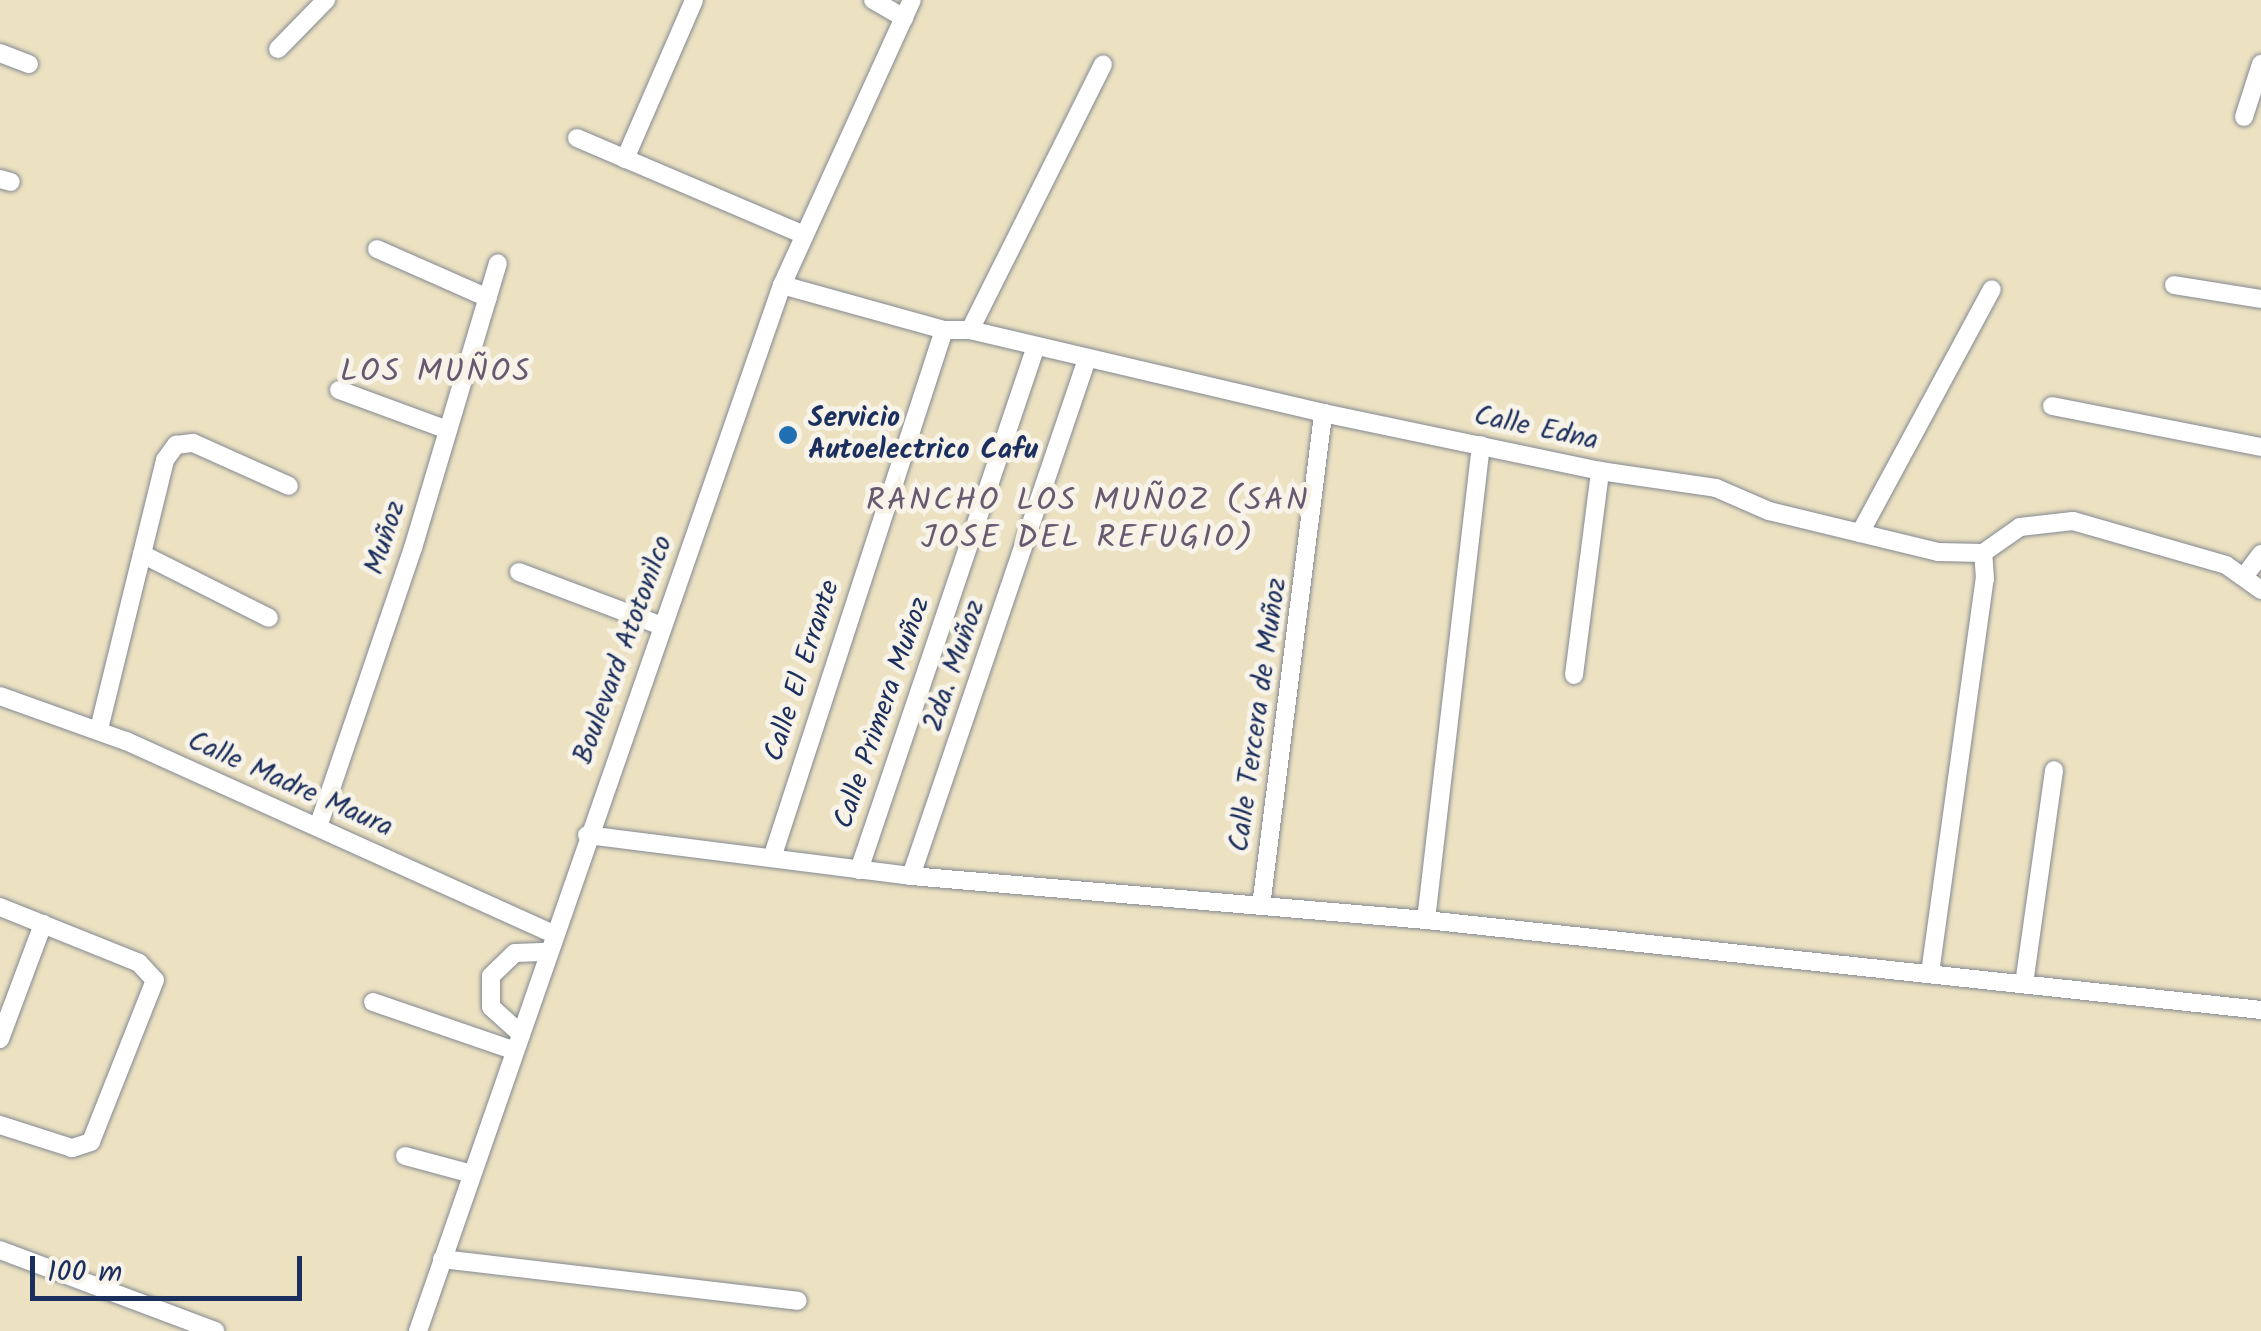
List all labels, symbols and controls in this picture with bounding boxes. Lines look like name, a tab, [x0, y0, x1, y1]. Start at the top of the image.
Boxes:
district label: LOS MUÑOS	[340, 354, 532, 392]
street label: Calle Edna	[1471, 399, 1601, 459]
place label: Servicio Autoelectrico Cafu	[808, 402, 1038, 468]
marker: Servicio Autoelectrico Cafu	[777, 424, 799, 446]
district label: RANCHO LOS MUÑOZ (SAN JOSE DEL REFUGIO)	[866, 484, 1310, 559]
street label: Muñoz	[358, 497, 414, 579]
street label: Boulevard Atotonilco	[567, 531, 681, 769]
street label: Calle El Errante	[758, 576, 848, 766]
street label: Calle Tercera de Muñoz	[1223, 576, 1295, 854]
street label: Calle Primera Muñoz	[828, 593, 938, 833]
street label: 2da. Muñoz	[917, 596, 993, 736]
street label: Calle Madre Maura	[182, 725, 398, 845]
scale bar	[35, 1236, 308, 1298]
text: 100 m	[47, 1249, 122, 1297]

